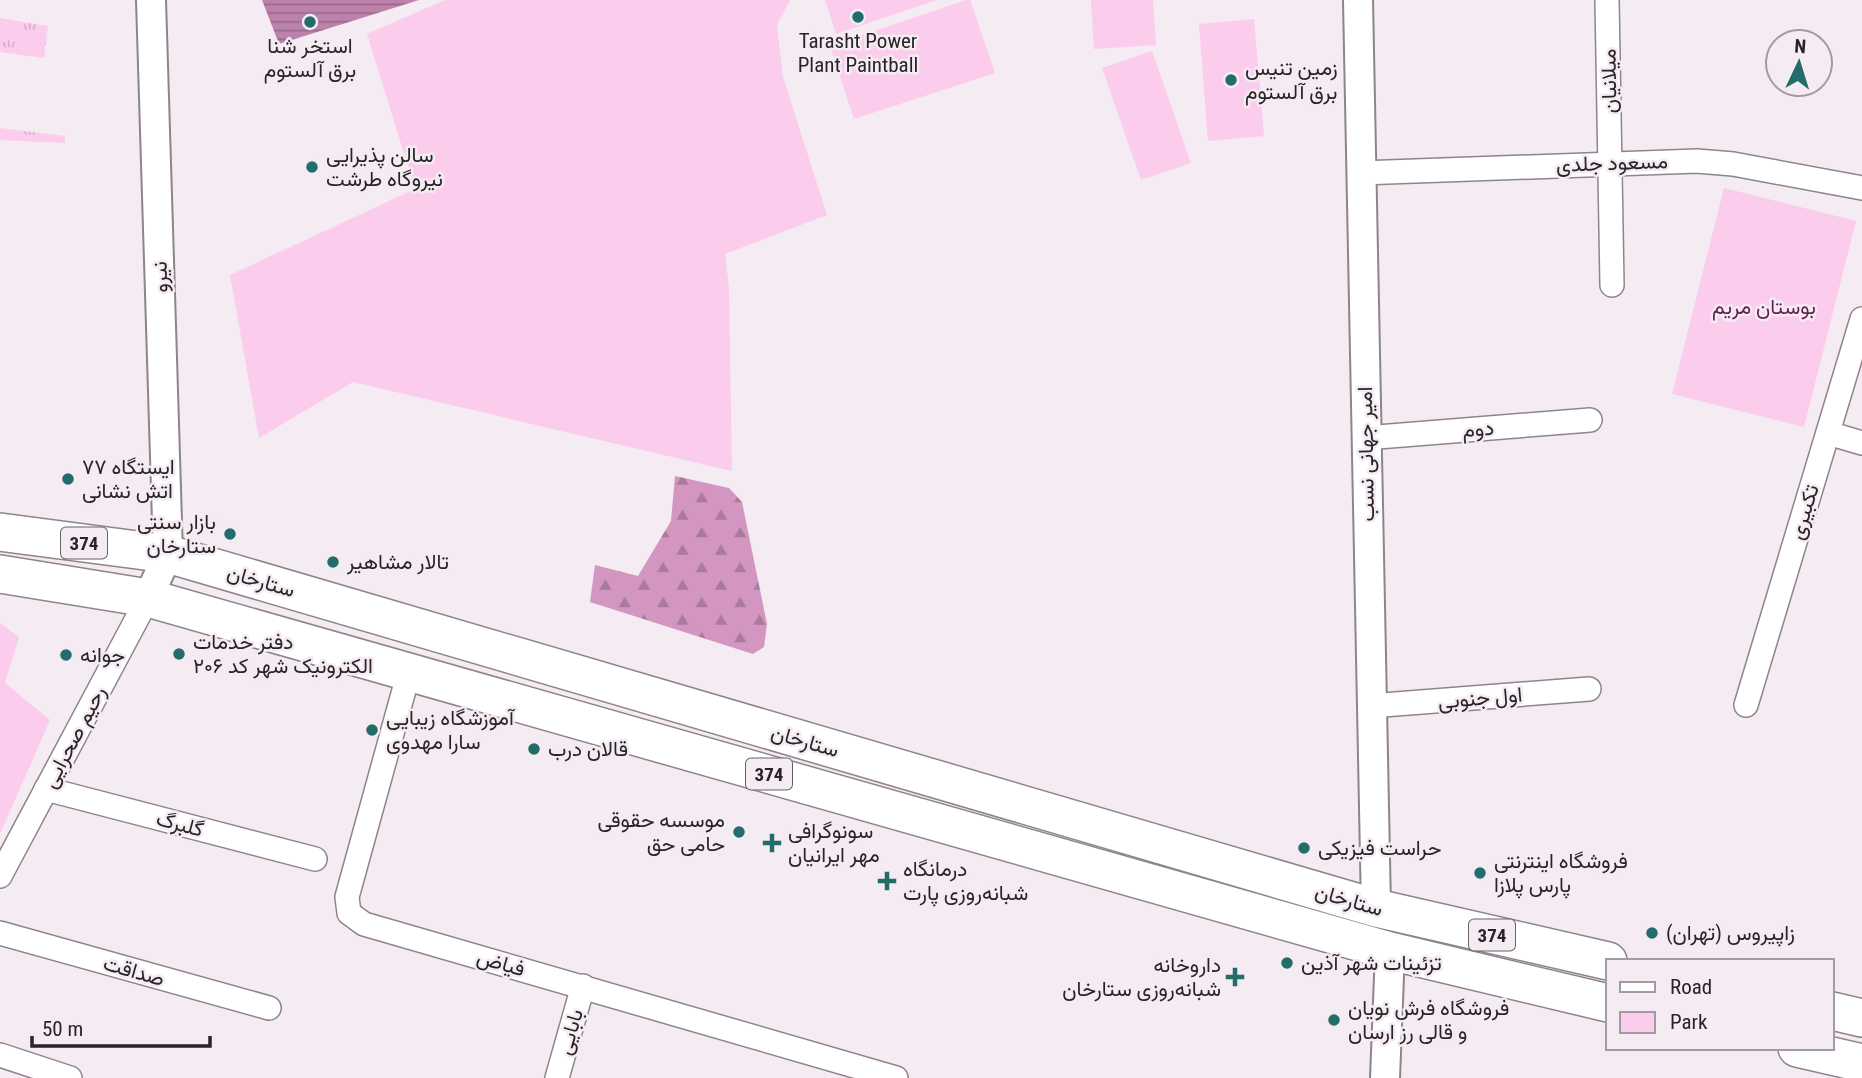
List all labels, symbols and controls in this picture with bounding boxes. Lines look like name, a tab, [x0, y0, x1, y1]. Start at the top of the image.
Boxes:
marker: Tarasht Power Plant Paintball	[850, 9, 866, 25]
marker: استخر شنا برق آلستوم	[302, 14, 318, 30]
north arrow	[1764, 28, 1834, 98]
place label: Tarasht Power Plant Paintball	[798, 29, 918, 77]
place label: استخر شنا برق آلستوم	[264, 34, 356, 84]
text: N	[1794, 35, 1807, 58]
street label: میلانیان	[1596, 48, 1622, 114]
place label: زمین تنیس برق آلستوم	[1245, 56, 1338, 106]
marker: زمین تنیس برق آلستوم	[1223, 72, 1239, 88]
place label: سالن پذیرایی نیروگاه طرشت	[326, 143, 443, 192]
street label: مسعود جلدی	[1556, 149, 1668, 178]
marker: سالن پذیرایی نیروگاه طرشت	[304, 159, 320, 175]
street label: نیرو	[147, 261, 174, 293]
park label: بوستان مریم	[1712, 295, 1816, 321]
street label: امیر جهانی نسب	[1353, 386, 1380, 522]
street label: دوم	[1461, 416, 1495, 444]
place label: ایستگاه ۷۷ اتش نشانی	[82, 455, 175, 503]
marker: ایستگاه ۷۷ اتش نشانی	[60, 471, 76, 487]
street label: تکبیری	[1784, 482, 1825, 543]
place label: بازار سنتی ستارخان	[137, 510, 216, 559]
marker: بازار سنتی ستارخان	[222, 526, 238, 542]
road number: 374	[61, 528, 107, 558]
place label: تالار مشاهیر	[346, 550, 449, 575]
marker: تالار مشاهیر	[325, 554, 341, 570]
street label: ستارخان	[224, 560, 298, 603]
place label: دفتر خدمات الکترونیک شهر کد ۲۰۶	[193, 630, 373, 679]
place label: جوانه	[80, 643, 125, 668]
marker: دفتر خدمات الکترونیک شهر کد ۲۰۶	[171, 646, 187, 662]
marker: جوانه	[58, 647, 74, 663]
street label: رحیم صحرایی	[37, 682, 113, 793]
street label: اول جنوبی	[1437, 682, 1523, 715]
place label: آموزشگاه زیبایی سارا مهدوی	[386, 706, 516, 755]
street label: ستارخان	[768, 720, 842, 763]
marker: آموزشگاه زیبایی سارا مهدوی	[364, 722, 380, 738]
place label: قالان درب	[548, 737, 628, 762]
marker: قالان درب	[526, 741, 542, 757]
road number: 374	[746, 758, 792, 790]
street label: گلبرگ	[154, 806, 206, 843]
place label: موسسه حقوقی حامی حق	[597, 808, 725, 856]
place label: سونوگرافی مهر ایرانیان	[788, 819, 880, 868]
marker: موسسه حقوقی حامی حق	[731, 824, 747, 840]
marker: سونوگرافی مهر ایرانیان	[762, 833, 782, 853]
place label: حراست فیزیکی	[1318, 836, 1441, 861]
marker: حراست فیزیکی	[1296, 840, 1312, 856]
place label: فروشگاه اینترنتی پارس پلازا	[1494, 849, 1628, 899]
place label: درمانگاه شبانه‌روزی پارت	[903, 857, 1028, 907]
marker: فروشگاه اینترنتی پارس پلازا	[1472, 865, 1488, 881]
marker: درمانگاه شبانه‌روزی پارت	[877, 871, 897, 891]
street label: ستارخان	[1312, 879, 1386, 922]
road number: 374	[1469, 920, 1515, 951]
place label: زاپیروس (تهران)	[1666, 921, 1795, 947]
marker: زاپیروس (تهران)	[1644, 925, 1660, 941]
street label: فیاض	[474, 945, 528, 981]
street label: صداقت	[101, 951, 167, 991]
place label: تزئینات شهر آذین	[1301, 951, 1442, 976]
place label: داروخانه شبانه‌روزی ستارخان	[1062, 953, 1221, 1002]
marker: تزئینات شهر آذین	[1279, 955, 1295, 971]
legend	[1606, 959, 1834, 1050]
marker: داروخانه شبانه‌روزی ستارخان	[1227, 969, 1243, 985]
text: Road	[1670, 975, 1712, 999]
place label: فروشگاه فرش نویان و قالی رز ارسان	[1348, 996, 1509, 1045]
scale bar	[32, 1004, 210, 1048]
street label: بابایی	[552, 1006, 588, 1058]
text: Park	[1670, 1010, 1708, 1034]
marker: فروشگاه فرش نویان و قالی رز ارسان	[1326, 1012, 1342, 1028]
text: 50 m	[42, 1017, 83, 1041]

